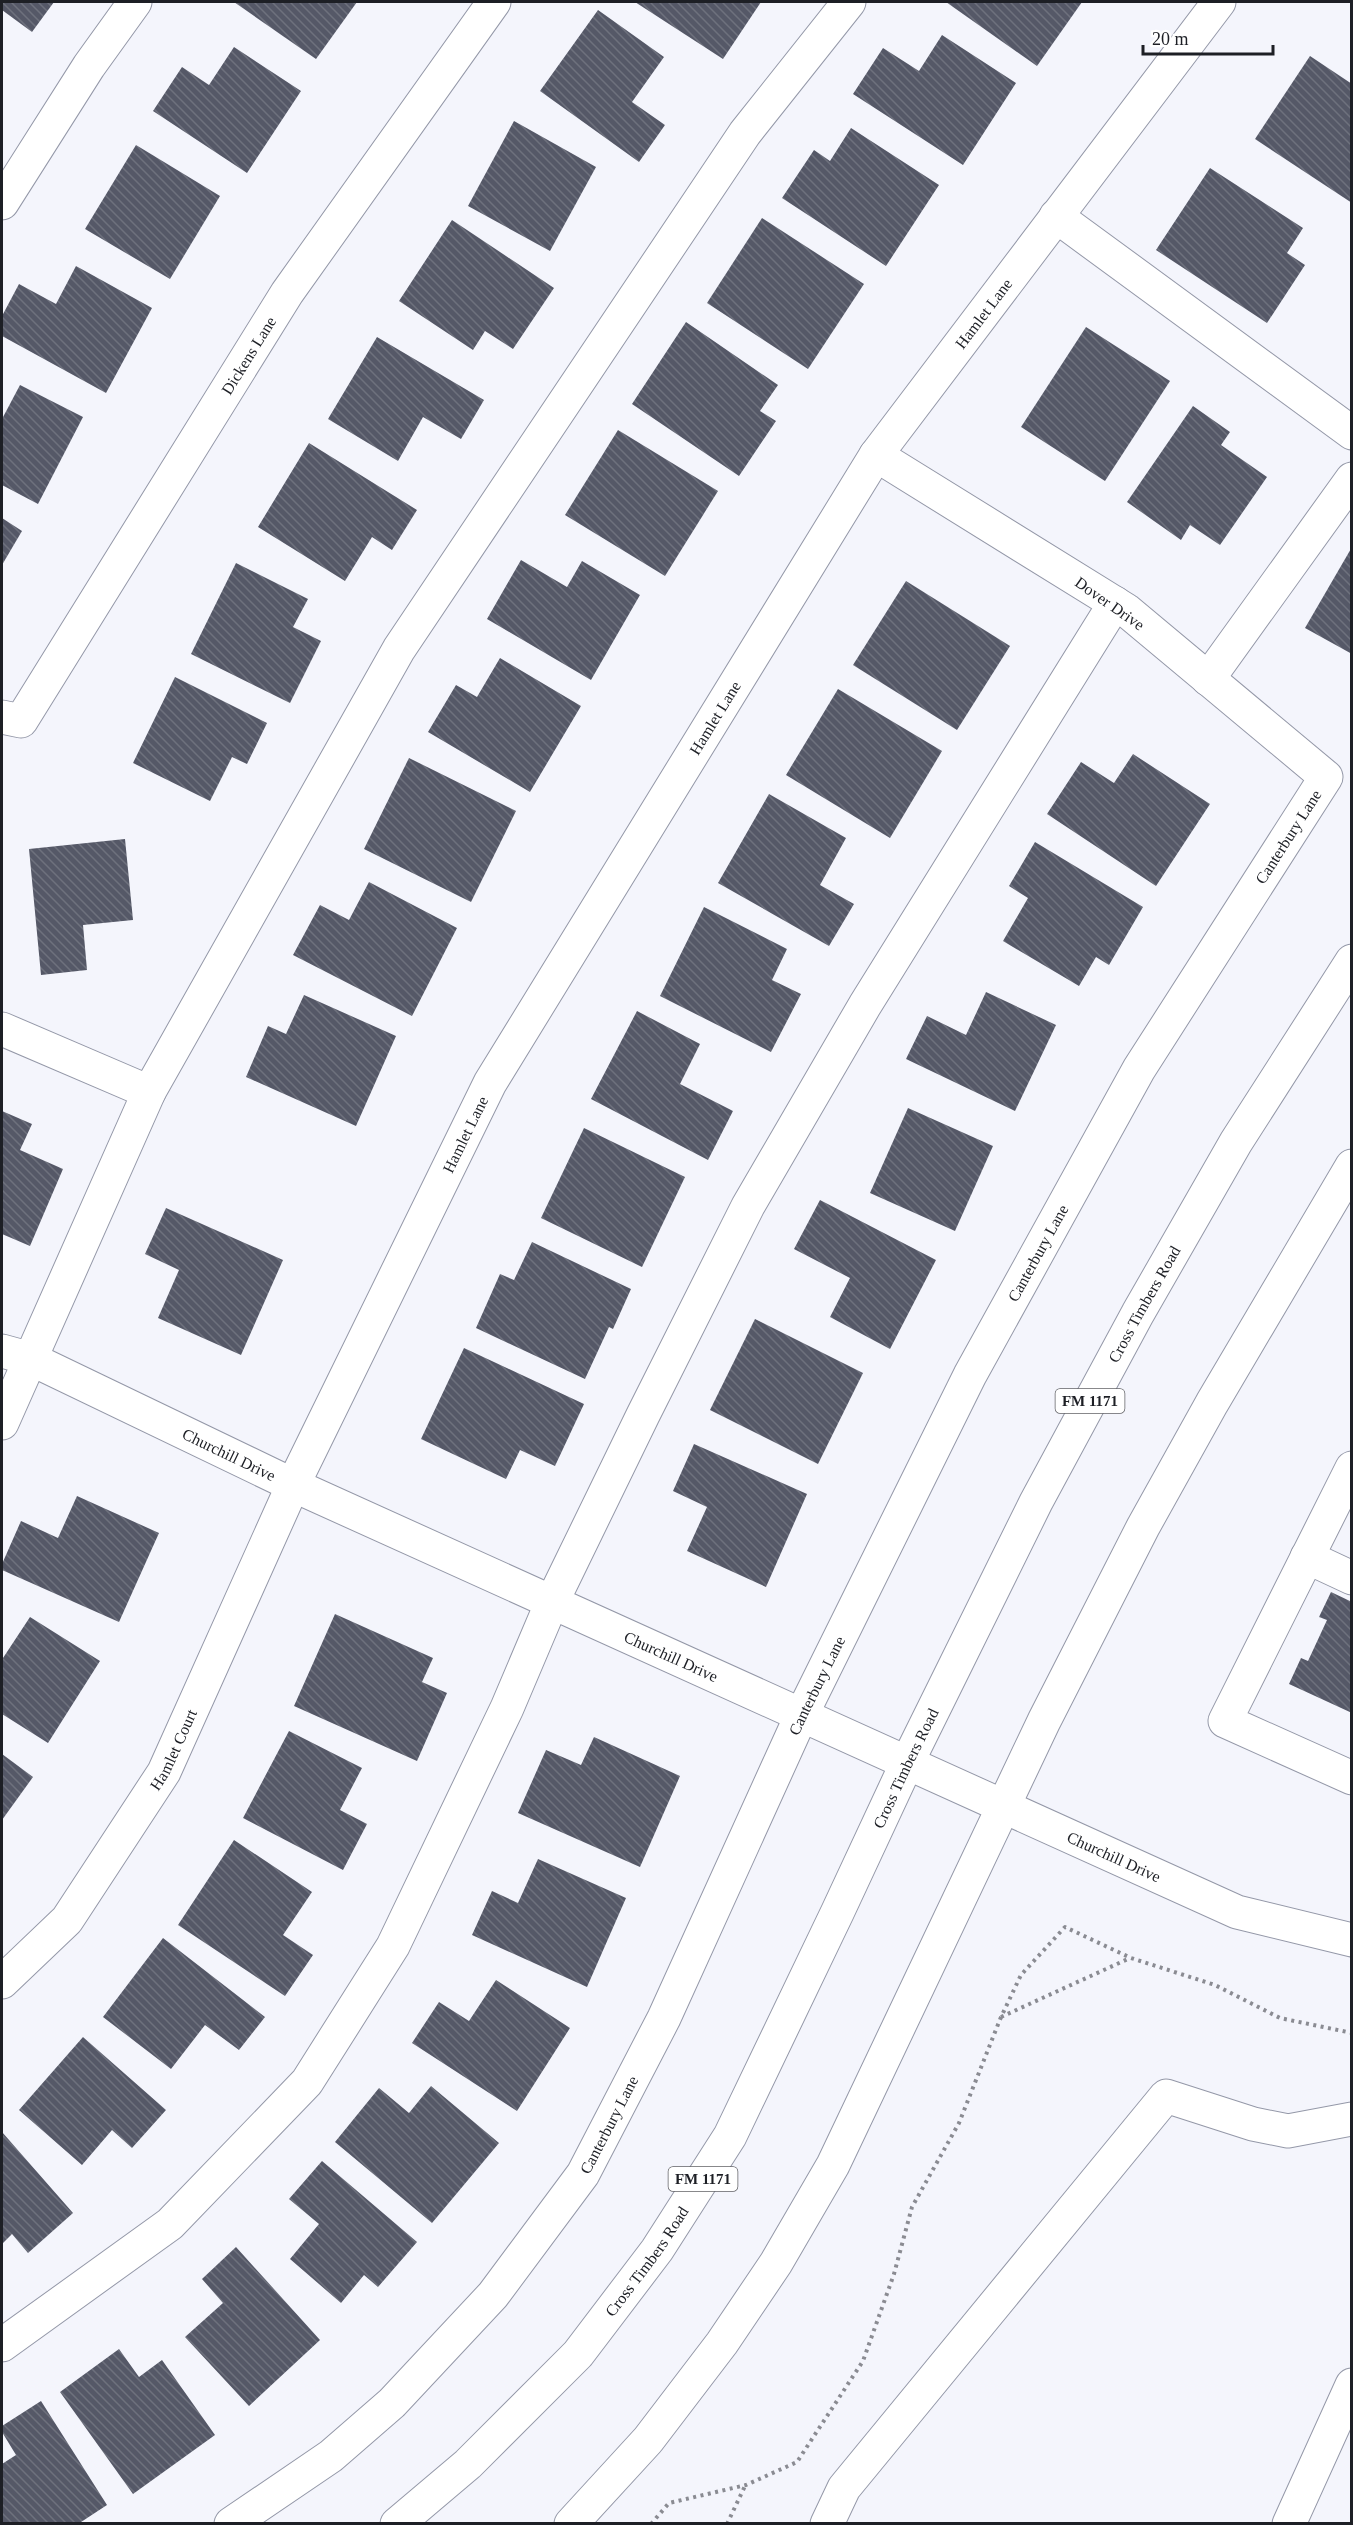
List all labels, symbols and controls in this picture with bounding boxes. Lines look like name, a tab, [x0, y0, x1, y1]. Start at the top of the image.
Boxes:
scale bar	[1143, 18, 1274, 56]
text: 20 m	[1152, 29, 1189, 49]
street label: Hamlet Lane	[952, 275, 1016, 352]
street label: Dickens Lane	[218, 313, 279, 398]
street label: Dover Drive	[1072, 573, 1148, 633]
street label: Hamlet Lane	[686, 678, 744, 758]
street label: Canterbury Lane	[1252, 787, 1325, 887]
street label: Hamlet Lane	[439, 1093, 491, 1176]
street label: Canterbury Lane	[1004, 1202, 1071, 1304]
street label: Cross Timbers Road	[1105, 1243, 1184, 1365]
road number: FM 1171	[1056, 1389, 1124, 1413]
street label: Churchill Drive	[180, 1425, 278, 1484]
street label: Churchill Drive	[622, 1628, 721, 1685]
street label: Canterbury Lane	[786, 1633, 848, 1738]
street label: Hamlet Court	[147, 1706, 200, 1793]
street label: Cross Timbers Road	[870, 1706, 942, 1831]
street label: Churchill Drive	[1064, 1828, 1163, 1885]
street label: Canterbury Lane	[577, 2073, 641, 2177]
road number: FM 1171	[668, 2167, 738, 2191]
street label: Cross Timbers Road	[602, 2203, 692, 2320]

